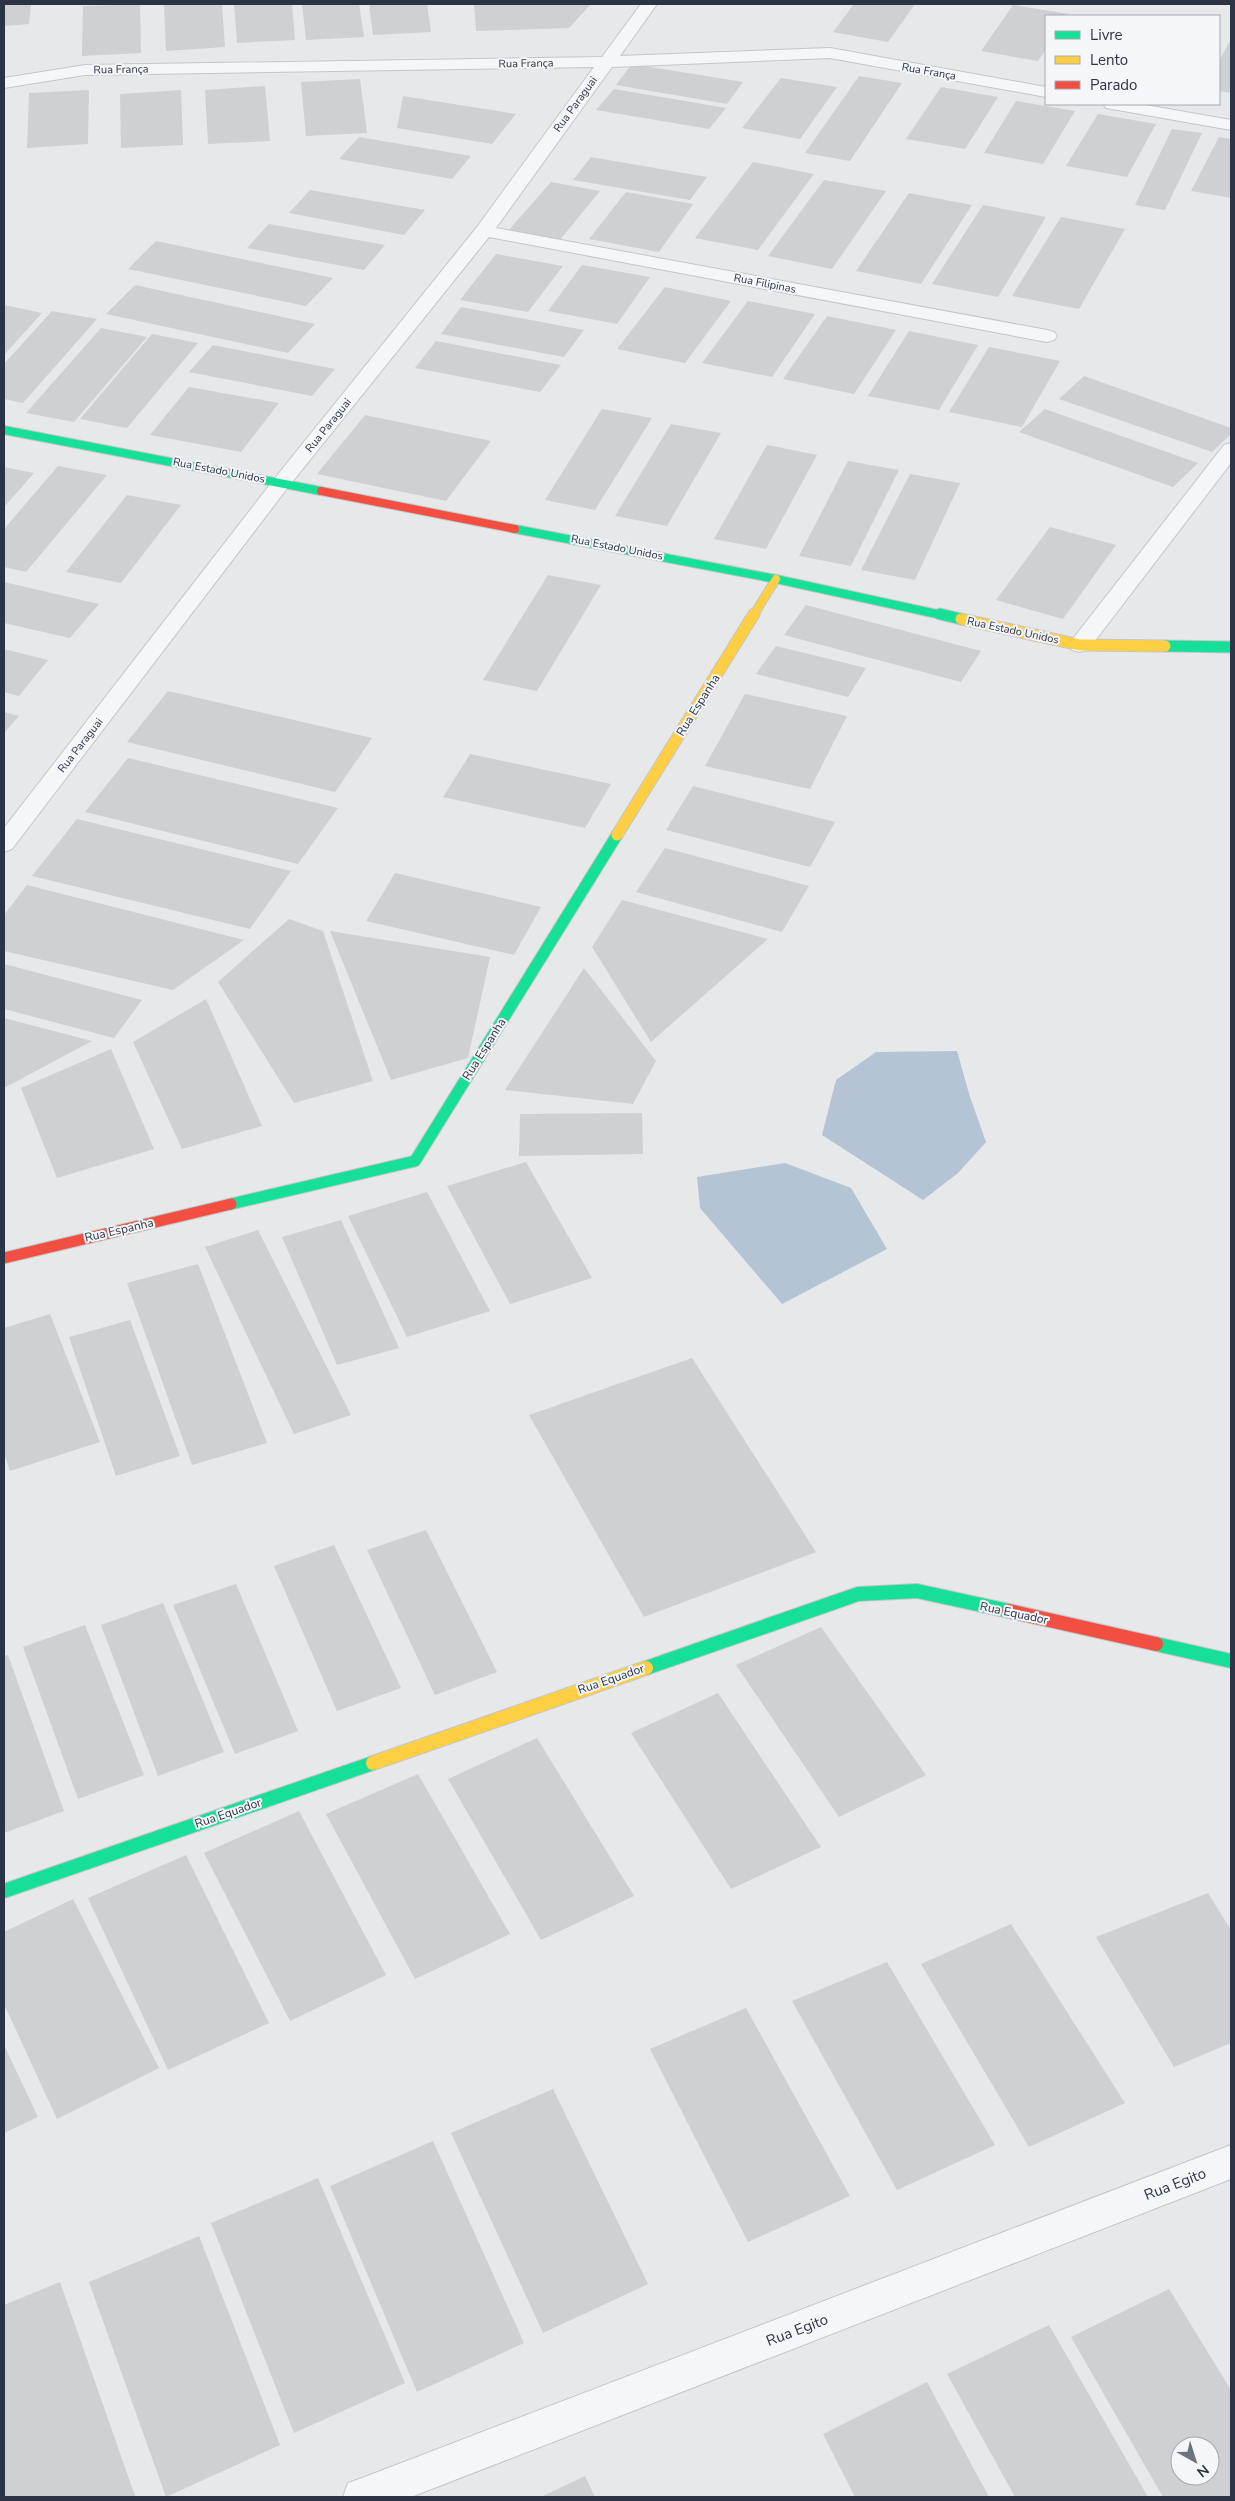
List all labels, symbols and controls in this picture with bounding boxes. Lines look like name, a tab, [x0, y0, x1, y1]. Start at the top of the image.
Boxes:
legend	[1045, 15, 1220, 105]
text: Livre	[1090, 25, 1123, 45]
text: Lento	[1090, 50, 1128, 70]
street label: Rua França	[498, 56, 554, 71]
street label: Rua França	[901, 59, 957, 84]
street label: Rua França	[93, 62, 149, 77]
street label: Rua Paraguai	[550, 73, 601, 135]
text: Parado	[1090, 75, 1137, 95]
street label: Rua Filipinas	[733, 270, 797, 297]
street label: Rua Paraguai	[302, 395, 355, 455]
street label: Rua Estado Unidos	[172, 454, 266, 487]
street label: Rua Estado Unidos	[570, 531, 664, 564]
street label: Rua Estado Unidos	[966, 613, 1060, 648]
street label: Rua Espanha	[673, 671, 723, 739]
street label: Rua Paraguai	[54, 715, 106, 776]
street label: Rua Espanha	[459, 1015, 509, 1083]
street label: Rua Espanha	[83, 1214, 155, 1246]
street label: Rua Equador	[978, 1598, 1050, 1628]
street label: Rua Equador	[576, 1660, 647, 1698]
street label: Rua Equador	[193, 1794, 264, 1832]
street label: Rua Egito	[1141, 2163, 1209, 2205]
street label: Rua Egito	[763, 2309, 831, 2351]
north arrow	[1170, 2436, 1220, 2486]
text: N	[1193, 2460, 1213, 2481]

